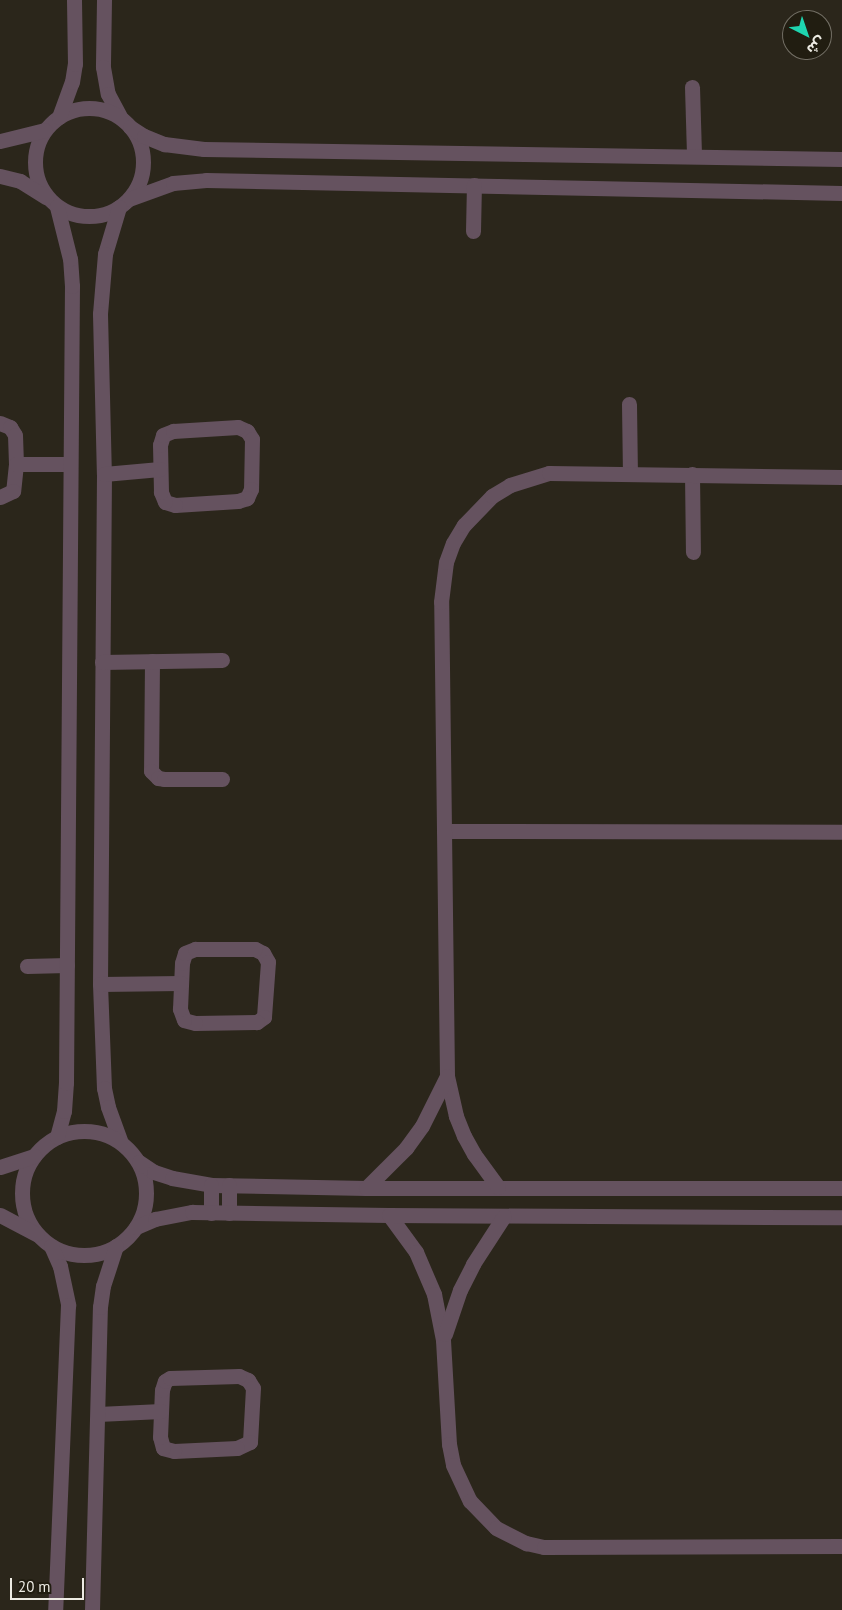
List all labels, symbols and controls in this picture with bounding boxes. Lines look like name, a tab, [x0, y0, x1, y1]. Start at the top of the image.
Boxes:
north arrow	[782, 10, 832, 60]
text: ش	[803, 32, 829, 59]
scale bar	[12, 1568, 86, 1600]
text: 20 m	[18, 1577, 51, 1596]

